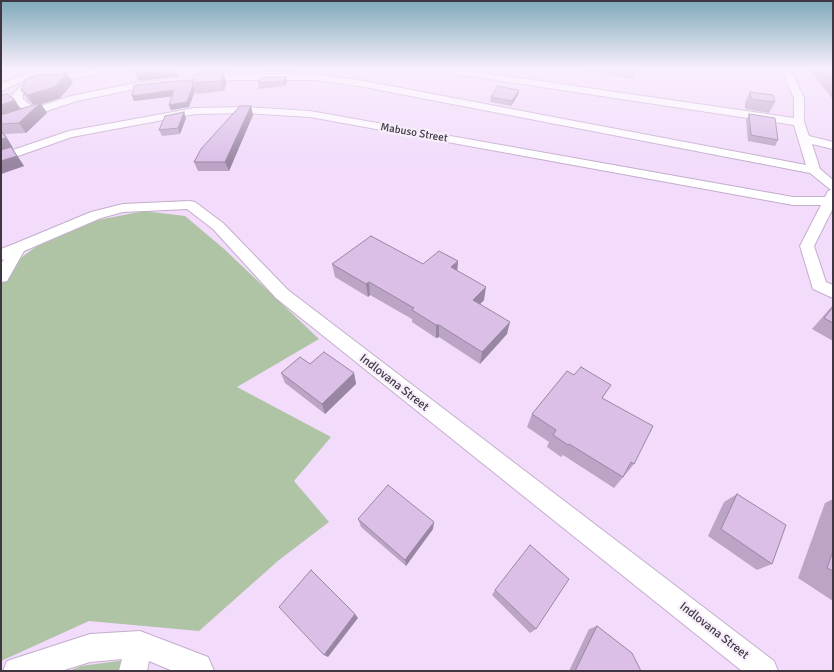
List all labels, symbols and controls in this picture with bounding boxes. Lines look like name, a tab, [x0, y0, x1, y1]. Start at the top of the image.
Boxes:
street label: Mabuso Street	[379, 121, 449, 145]
street label: Indlovana Street	[356, 351, 432, 415]
street label: Indlovana Street	[676, 599, 752, 663]

